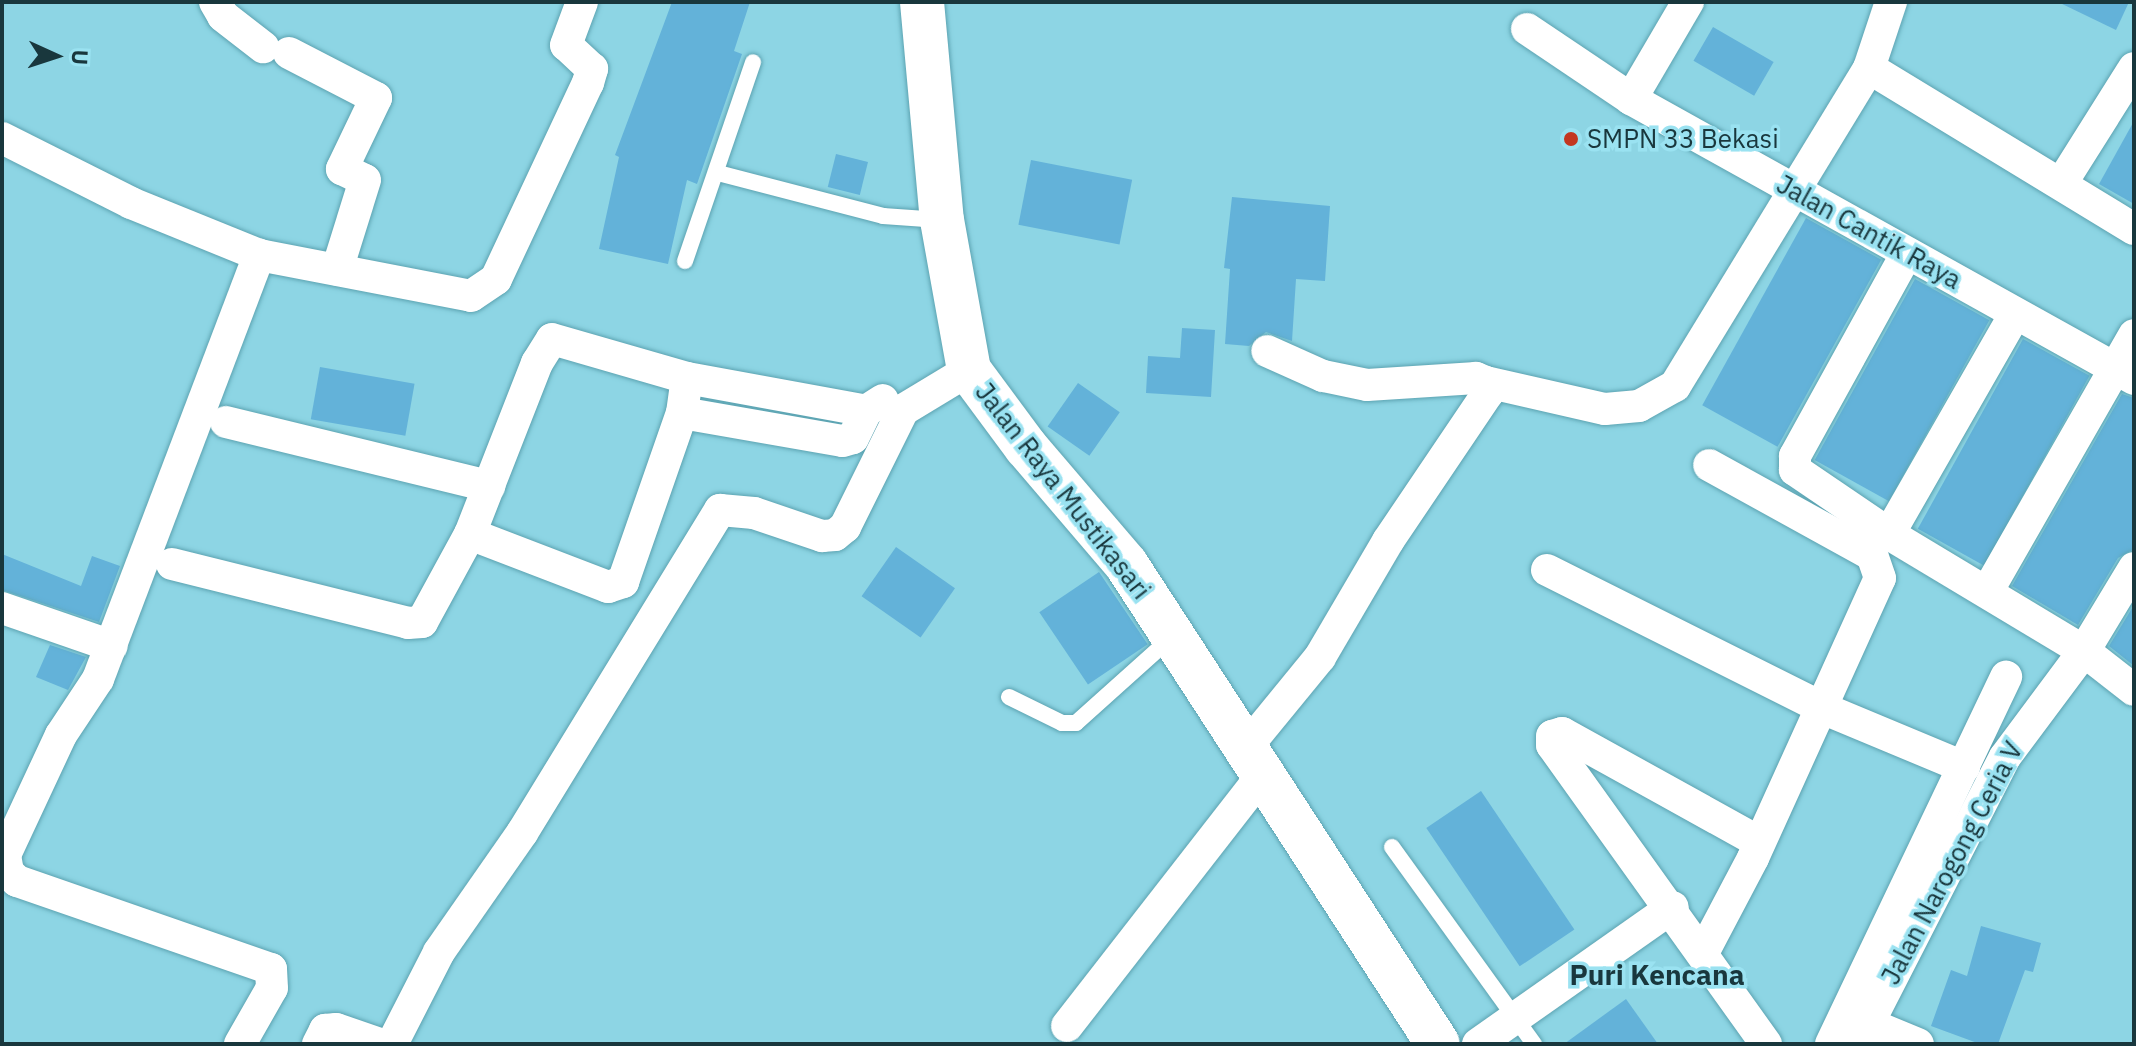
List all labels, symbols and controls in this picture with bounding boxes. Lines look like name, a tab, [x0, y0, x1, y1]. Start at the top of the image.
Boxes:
north arrow	[16, 16, 96, 96]
text: U	[66, 49, 95, 66]
place label: SMPN 33 Bekasi	[1587, 123, 1779, 155]
marker: SMPN 33 Bekasi	[1562, 130, 1580, 148]
street label: Jalan Cantik Raya	[1771, 168, 1967, 296]
street label: Jalan Raya Mustikasari	[969, 377, 1157, 605]
street label: Jalan Narogong Ceria V	[1875, 736, 2029, 990]
district label: Puri Kencana	[1569, 958, 1745, 992]

